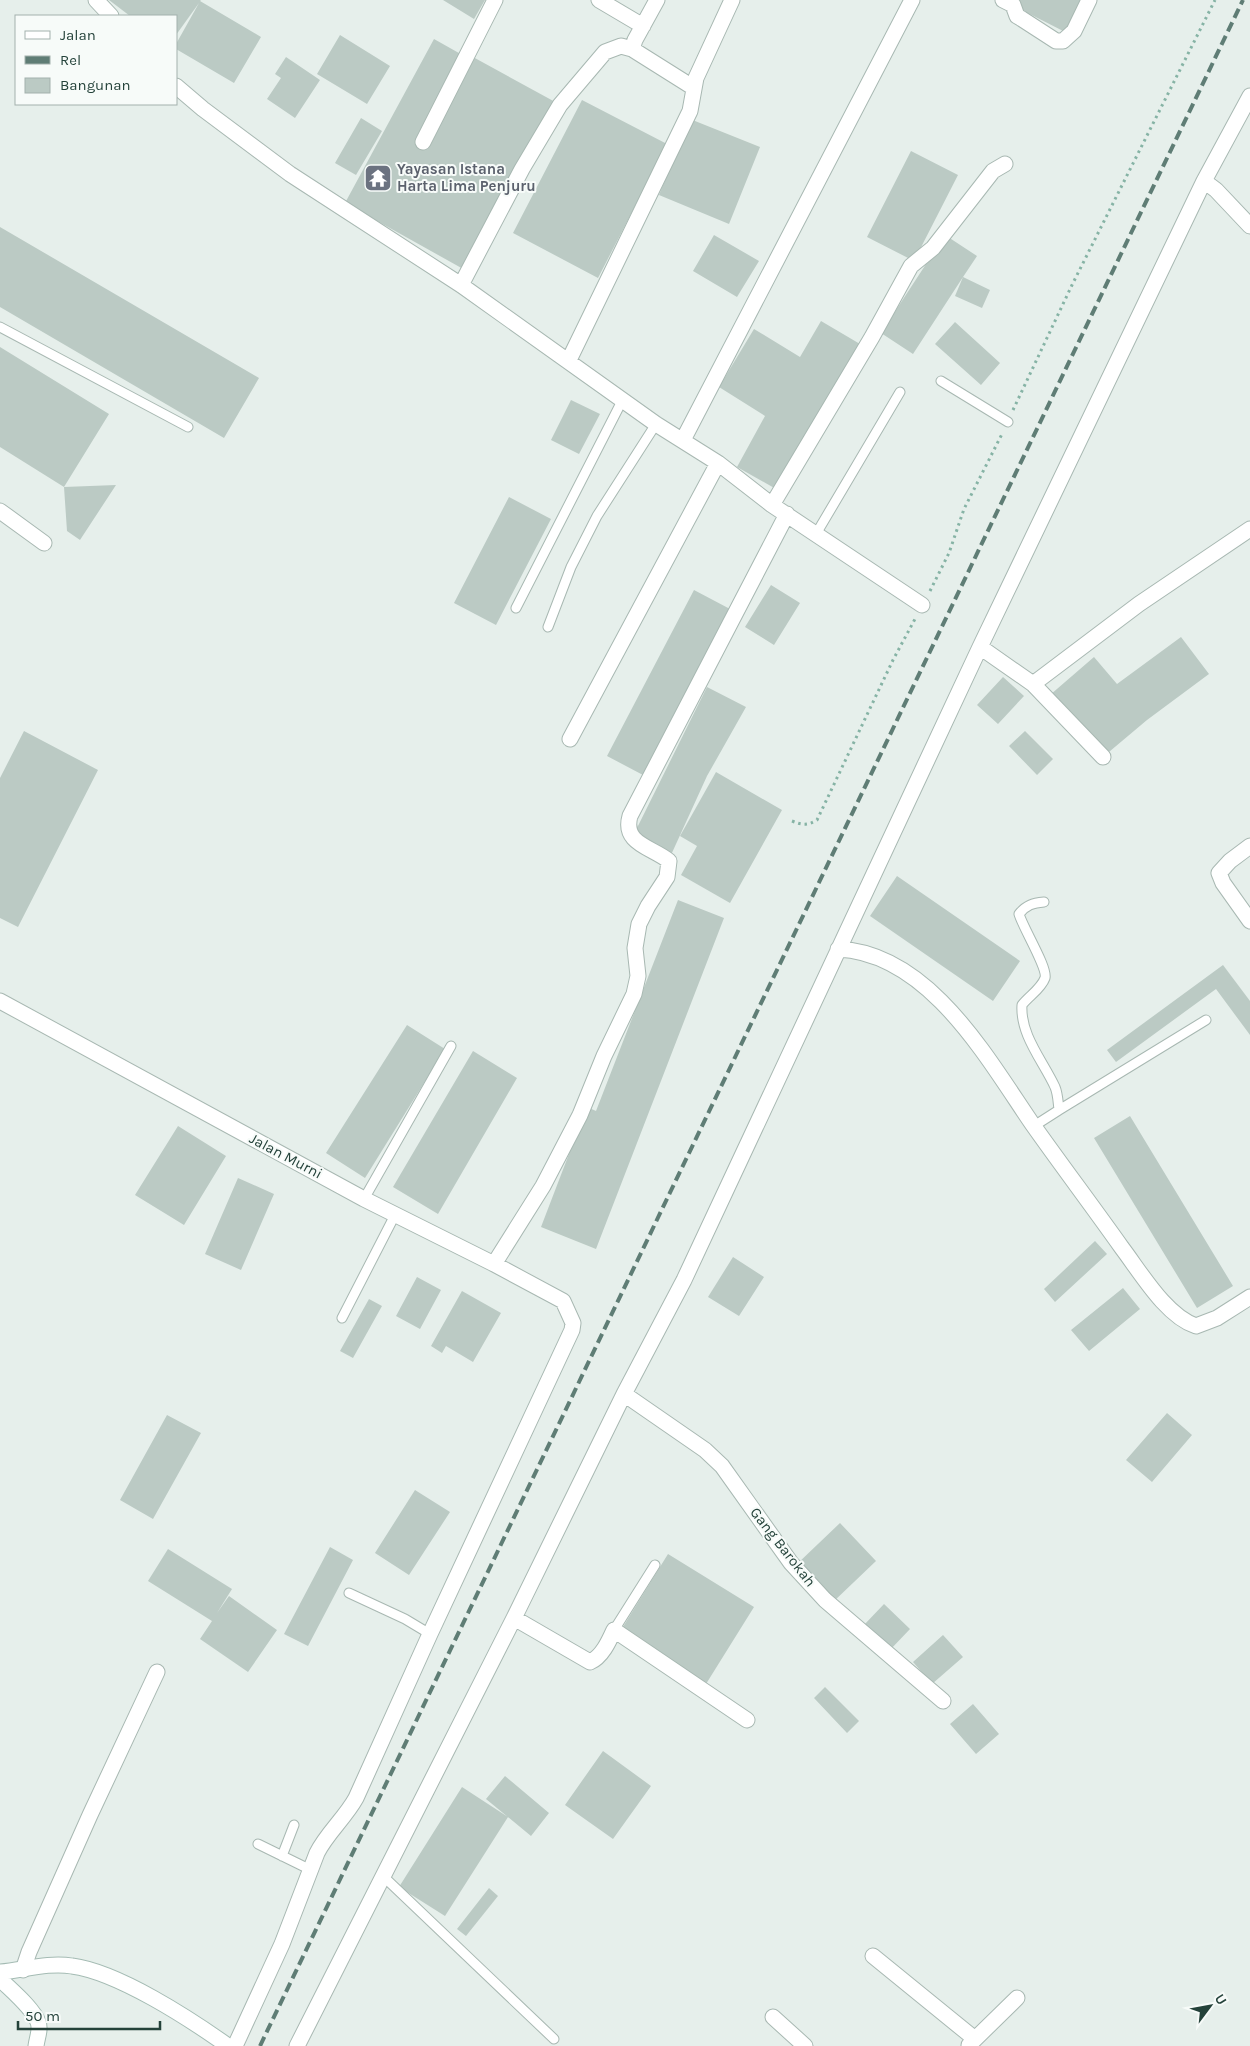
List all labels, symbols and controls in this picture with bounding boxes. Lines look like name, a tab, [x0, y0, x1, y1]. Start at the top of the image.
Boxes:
legend	[15, 15, 178, 105]
text: Jalan	[60, 26, 96, 44]
text: Rel	[60, 51, 81, 69]
text: Bangunan	[60, 76, 131, 94]
place label: Yayasan Istana Harta Lima Penjuru	[397, 160, 536, 195]
temple icon: Yayasan Istana Harta Lima Penjuru	[363, 163, 393, 193]
street label: Jalan Murni	[246, 1129, 326, 1183]
street label: Gang Barokah	[746, 1504, 820, 1590]
north arrow	[1185, 1981, 1235, 2031]
text: U	[1211, 1991, 1230, 2008]
scale bar	[18, 1998, 160, 2030]
text: 50 m	[25, 2007, 60, 2025]

